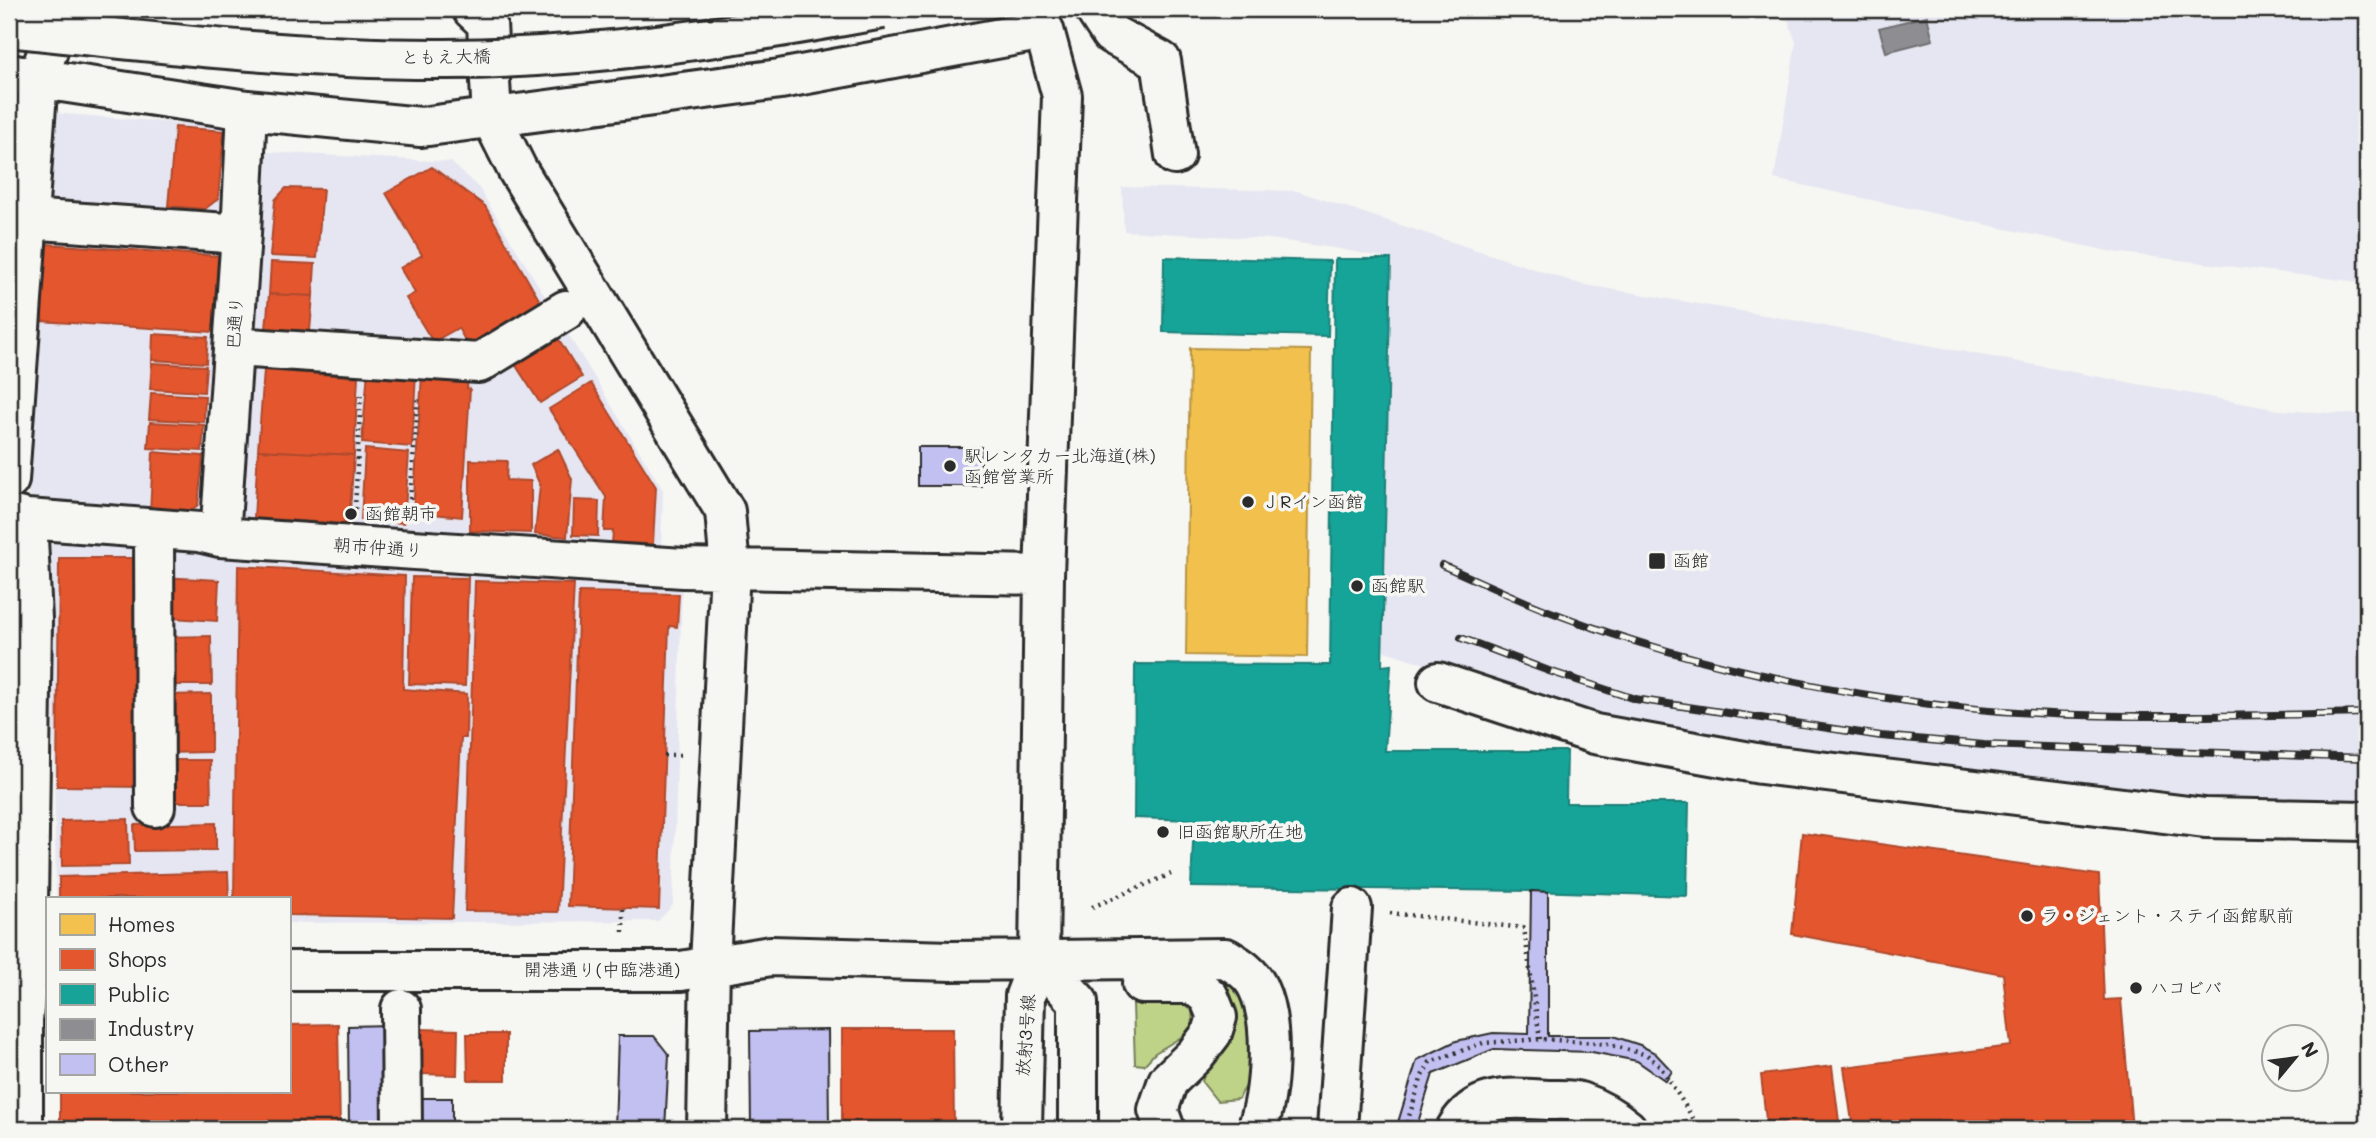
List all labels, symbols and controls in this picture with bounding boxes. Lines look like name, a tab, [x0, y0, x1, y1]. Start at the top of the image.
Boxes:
street label: ともえ大橋	[401, 43, 491, 69]
street label: 巴通り	[220, 295, 248, 351]
place label: 駅レンタカー北海道(株) 函館営業所	[964, 443, 1156, 488]
marker: 駅レンタカー北海道(株) 函館営業所	[942, 458, 958, 474]
place label: ＪRイン函館	[1262, 489, 1364, 513]
marker: ＪRイン函館	[1240, 494, 1256, 510]
place label: 函館朝市	[365, 501, 437, 525]
marker: 函館朝市	[343, 506, 359, 522]
street label: 朝市仲通り	[332, 532, 424, 562]
place label: 函館	[1673, 548, 1709, 572]
marker: 函館	[1647, 551, 1667, 571]
place label: 函館駅	[1371, 573, 1425, 597]
marker: 函館駅	[1349, 578, 1365, 594]
place label: 旧函館駅所在地	[1177, 819, 1303, 843]
marker: 旧函館駅所在地	[1155, 824, 1171, 840]
legend	[46, 897, 290, 1092]
place label: ラ・ジェント・ステイ函館駅前	[2041, 903, 2294, 927]
marker: ラ・ジェント・ステイ函館駅前	[2019, 908, 2035, 924]
text: Homes	[108, 910, 175, 937]
text: Shops	[108, 945, 167, 972]
street label: 開港通り(中臨港通)	[524, 957, 680, 981]
place label: ハコビバ	[2150, 975, 2222, 999]
text: Public	[108, 980, 170, 1007]
marker: ハコビバ	[2128, 980, 2144, 996]
street label: 放射3号線	[1010, 993, 1040, 1077]
text: Industry	[108, 1014, 195, 1041]
north arrow	[2260, 1023, 2330, 1092]
text: N	[2296, 1037, 2325, 1062]
text: Other	[108, 1050, 169, 1077]

